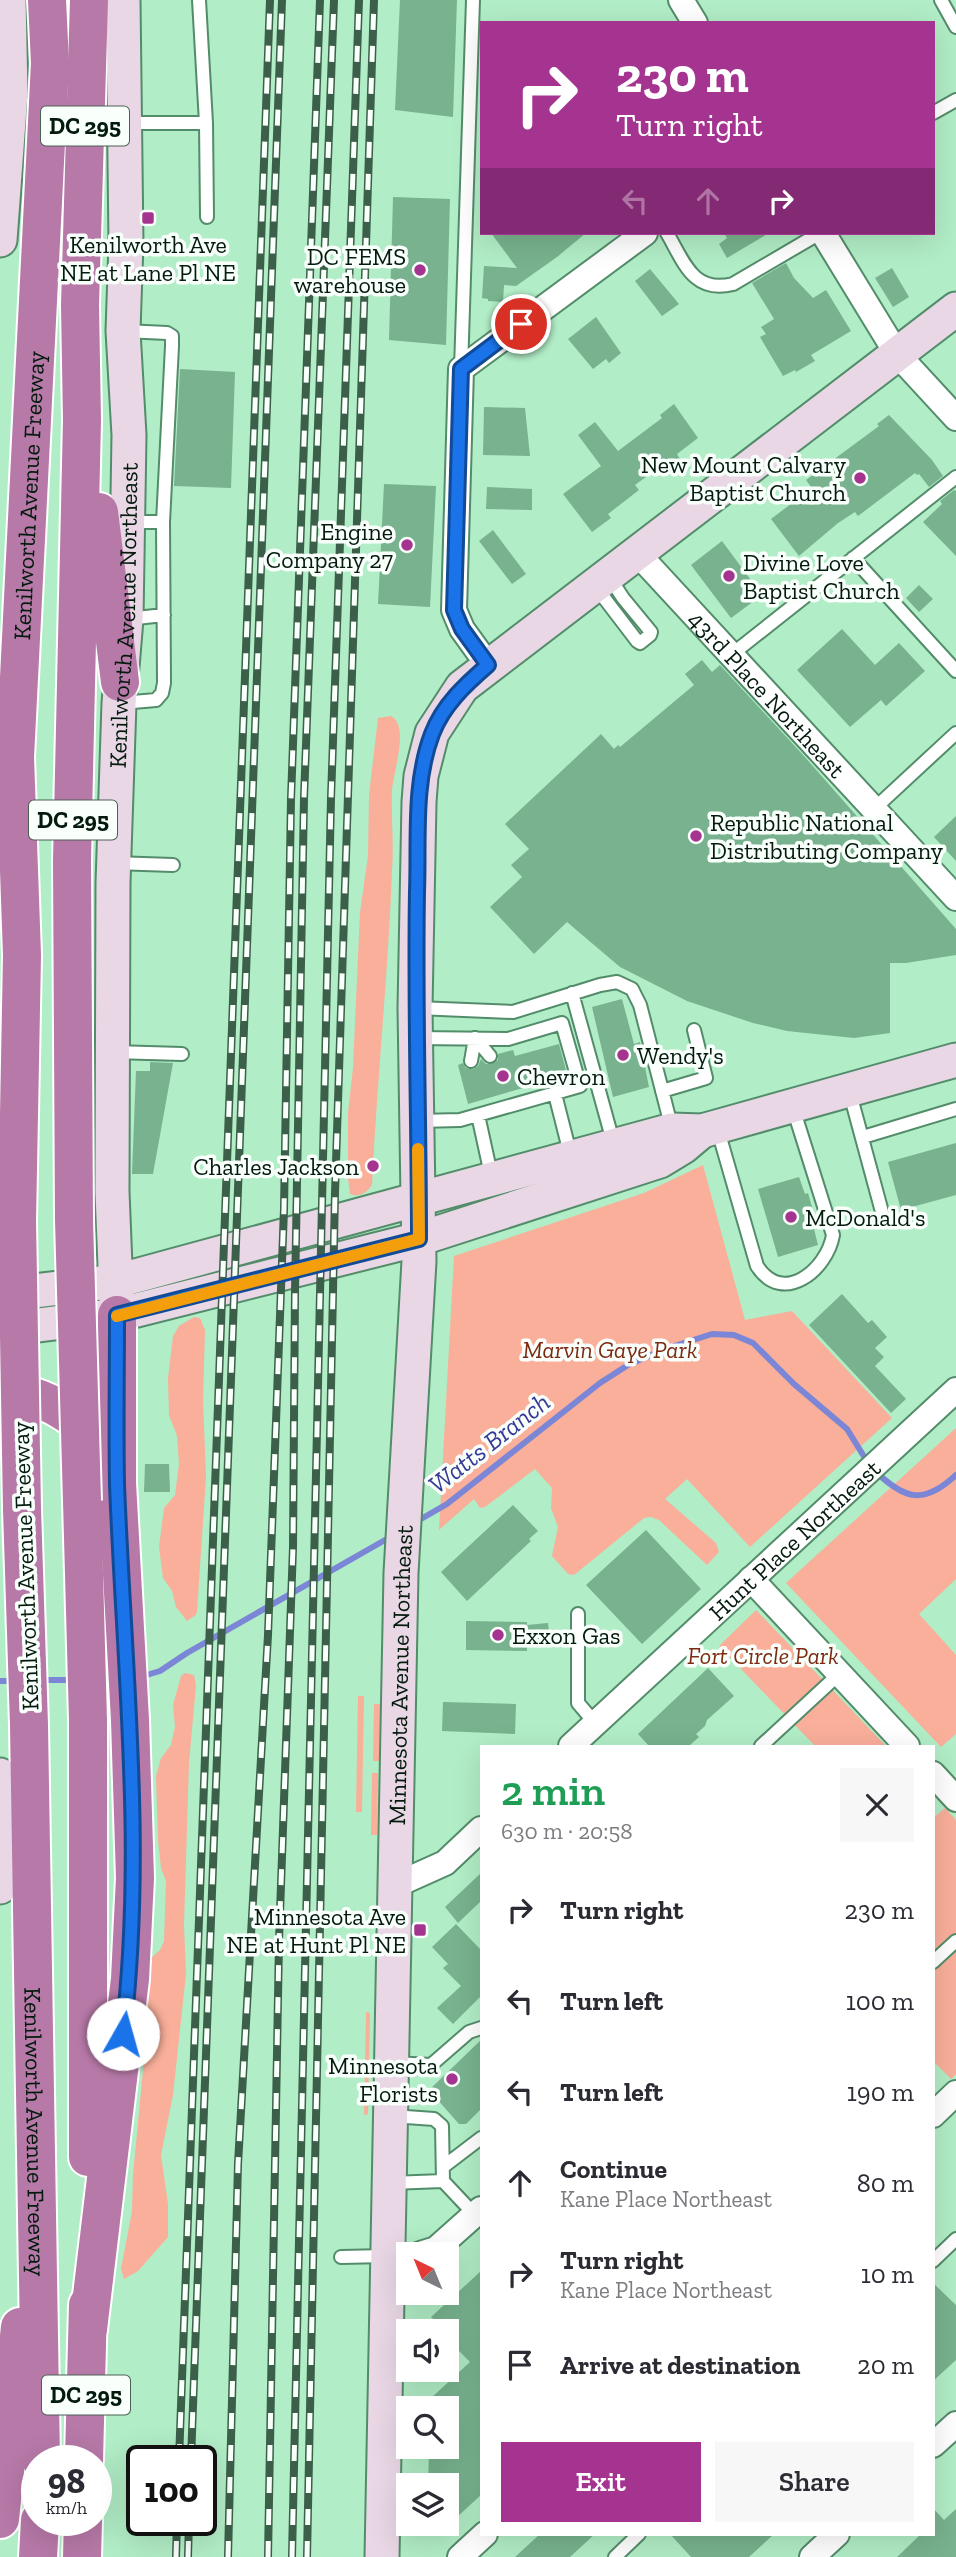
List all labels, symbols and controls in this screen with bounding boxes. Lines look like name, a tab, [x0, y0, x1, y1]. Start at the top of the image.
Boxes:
text: 230 m	[616, 46, 749, 105]
icon: right	[501, 49, 592, 140]
road number: DC 295	[41, 106, 129, 146]
text: Turn right	[616, 106, 763, 144]
icon: left	[616, 182, 654, 220]
icon: ahead	[689, 182, 727, 220]
icon: right	[762, 182, 800, 220]
marker: Kenilworth Ave NE at Lane Pl NE	[140, 210, 156, 226]
place label: Kenilworth Ave NE at Lane Pl NE	[60, 230, 236, 287]
place label: DC FEMS warehouse	[294, 242, 406, 299]
marker: DC FEMS warehouse	[412, 262, 428, 278]
pin	[491, 294, 551, 354]
icon: arrive	[502, 305, 540, 343]
street label: Kenilworth Avenue Freeway	[6, 350, 50, 641]
place label: New Mount Calvary Baptist Church	[641, 450, 847, 507]
street label: Kenilworth Avenue Northeast	[102, 462, 143, 769]
marker: New Mount Calvary Baptist Church	[852, 470, 868, 486]
place label: Engine Company 27	[266, 517, 393, 574]
marker: Engine Company 27	[399, 537, 415, 553]
place label: Divine Love Baptist Church	[743, 548, 900, 605]
marker: Divine Love Baptist Church	[721, 568, 737, 584]
street label: 43rd Place Northeast	[683, 604, 852, 784]
road number: DC 295	[29, 800, 117, 840]
place label: Republic National Distributing Company	[710, 808, 944, 865]
marker: Republic National Distributing Company	[688, 828, 704, 844]
place label: Wendy's	[637, 1041, 724, 1070]
marker: Wendy's	[615, 1047, 631, 1063]
place label: Chevron	[517, 1062, 605, 1091]
marker: Chevron	[495, 1068, 511, 1084]
place label: Charles Jackson	[193, 1152, 359, 1181]
marker: Charles Jackson	[365, 1158, 381, 1174]
place label: McDonald's	[805, 1203, 925, 1232]
marker: McDonald's	[783, 1209, 799, 1225]
park label: Marvin Gaye Park	[523, 1335, 698, 1364]
water label: Watts Branch	[422, 1386, 556, 1500]
street label: Kenilworth Avenue Freeway	[5, 1420, 45, 1711]
street label: Hunt Place Northeast	[702, 1453, 886, 1626]
street label: Minnesota Avenue Northeast	[382, 1524, 418, 1826]
place label: Exxon Gas	[512, 1621, 621, 1650]
marker: Exxon Gas	[490, 1627, 506, 1643]
park label: Fort Circle Park	[687, 1641, 839, 1670]
text: 2 min	[501, 1765, 605, 1816]
button: close	[840, 1768, 914, 1842]
text: 630 m · 20:58	[501, 1817, 633, 1845]
icon: right	[501, 1891, 539, 1929]
text: Turn right	[560, 1894, 683, 1926]
text: 230 m	[845, 1894, 914, 1926]
place label: Minnesota Ave NE at Hunt Pl NE	[226, 1902, 406, 1959]
marker: Minnesota Ave NE at Hunt Pl NE	[412, 1922, 428, 1938]
icon: left	[501, 1982, 539, 2020]
text: Turn left	[560, 1985, 663, 2017]
text: 100 m	[846, 1985, 914, 2017]
street label: Kenilworth Avenue Freeway	[19, 1987, 53, 2277]
position arrow	[86, 1997, 160, 2071]
place label: Minnesota Florists	[328, 2051, 438, 2108]
marker: Minnesota Florists	[444, 2071, 460, 2087]
icon: left	[501, 2073, 539, 2111]
text: Turn left	[560, 2076, 663, 2108]
text: 190 m	[847, 2076, 914, 2108]
text: Continue	[560, 2153, 667, 2185]
icon: ahead	[501, 2164, 539, 2202]
text: 80 m	[857, 2167, 914, 2199]
text: Kane Place Northeast	[560, 2185, 772, 2213]
north arrow	[396, 2242, 458, 2305]
map controls	[396, 2242, 459, 2536]
text: Turn right	[560, 2244, 683, 2276]
icon: right	[501, 2255, 539, 2293]
text: 10 m	[861, 2258, 914, 2290]
text: Kane Place Northeast	[560, 2276, 772, 2304]
button: sound	[396, 2319, 459, 2382]
icon: arrive	[501, 2346, 539, 2384]
text: Arrive at destination	[560, 2349, 800, 2381]
text: 20 m	[857, 2349, 914, 2381]
road number: DC 295	[42, 2376, 130, 2414]
button: search	[396, 2396, 459, 2459]
button: Exit	[501, 2442, 701, 2522]
button: Share	[715, 2442, 914, 2522]
speed limit sign: 100	[126, 2445, 217, 2536]
text: 98	[48, 2460, 85, 2502]
button: layers	[396, 2473, 459, 2536]
text: km/h	[46, 2497, 87, 2519]

